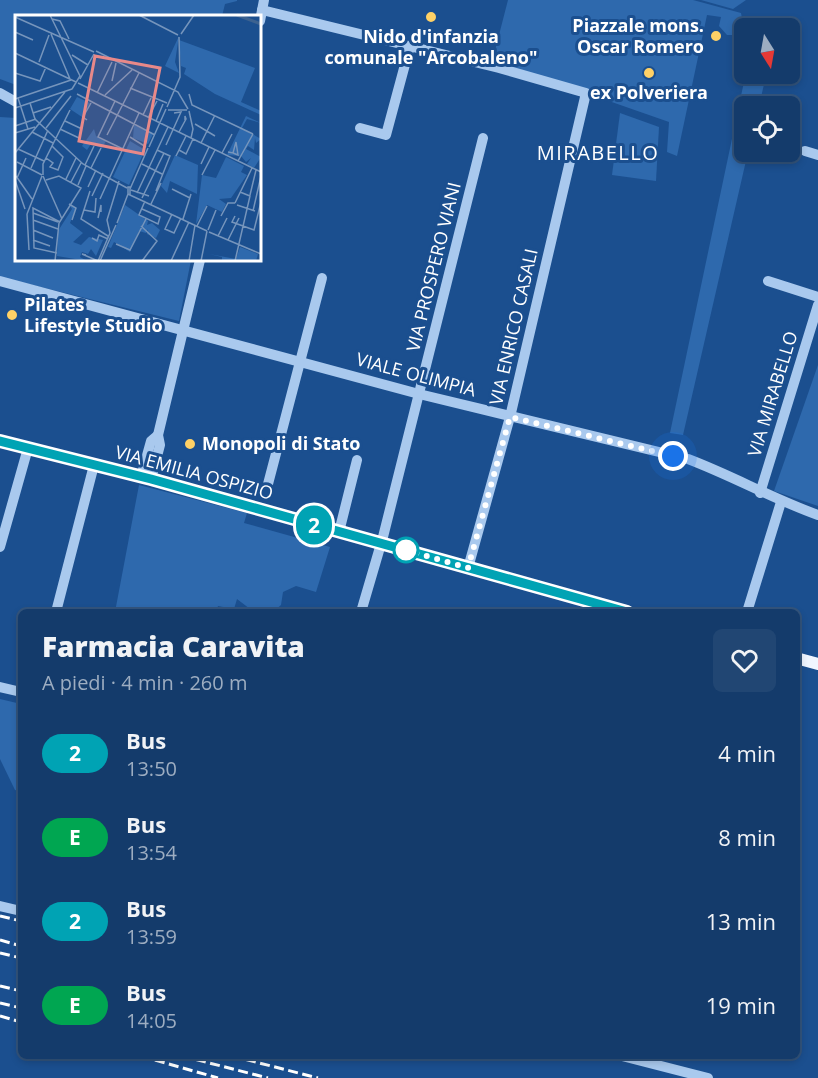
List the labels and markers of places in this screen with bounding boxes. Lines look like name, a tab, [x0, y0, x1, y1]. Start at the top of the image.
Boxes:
marker: Nido d'infanzia comunale "Arcobaleno"	[424, 10, 438, 24]
place label: Piazzale mons. Oscar Romero	[572, 13, 704, 58]
place label: Nido d'infanzia comunale "Arcobaleno"	[325, 24, 537, 69]
marker: Piazzale mons. Oscar Romero	[709, 29, 723, 43]
marker: ex Polveriera	[642, 66, 656, 80]
place label: ex Polveriera	[590, 80, 708, 104]
place label: Pilates Lifestyle Studio	[24, 292, 163, 337]
marker: Pilates Lifestyle Studio	[5, 308, 19, 322]
place label: Monopoli di Stato	[202, 431, 360, 455]
marker: Monopoli di Stato	[183, 437, 197, 451]
unlabelled marker	[393, 537, 419, 563]

